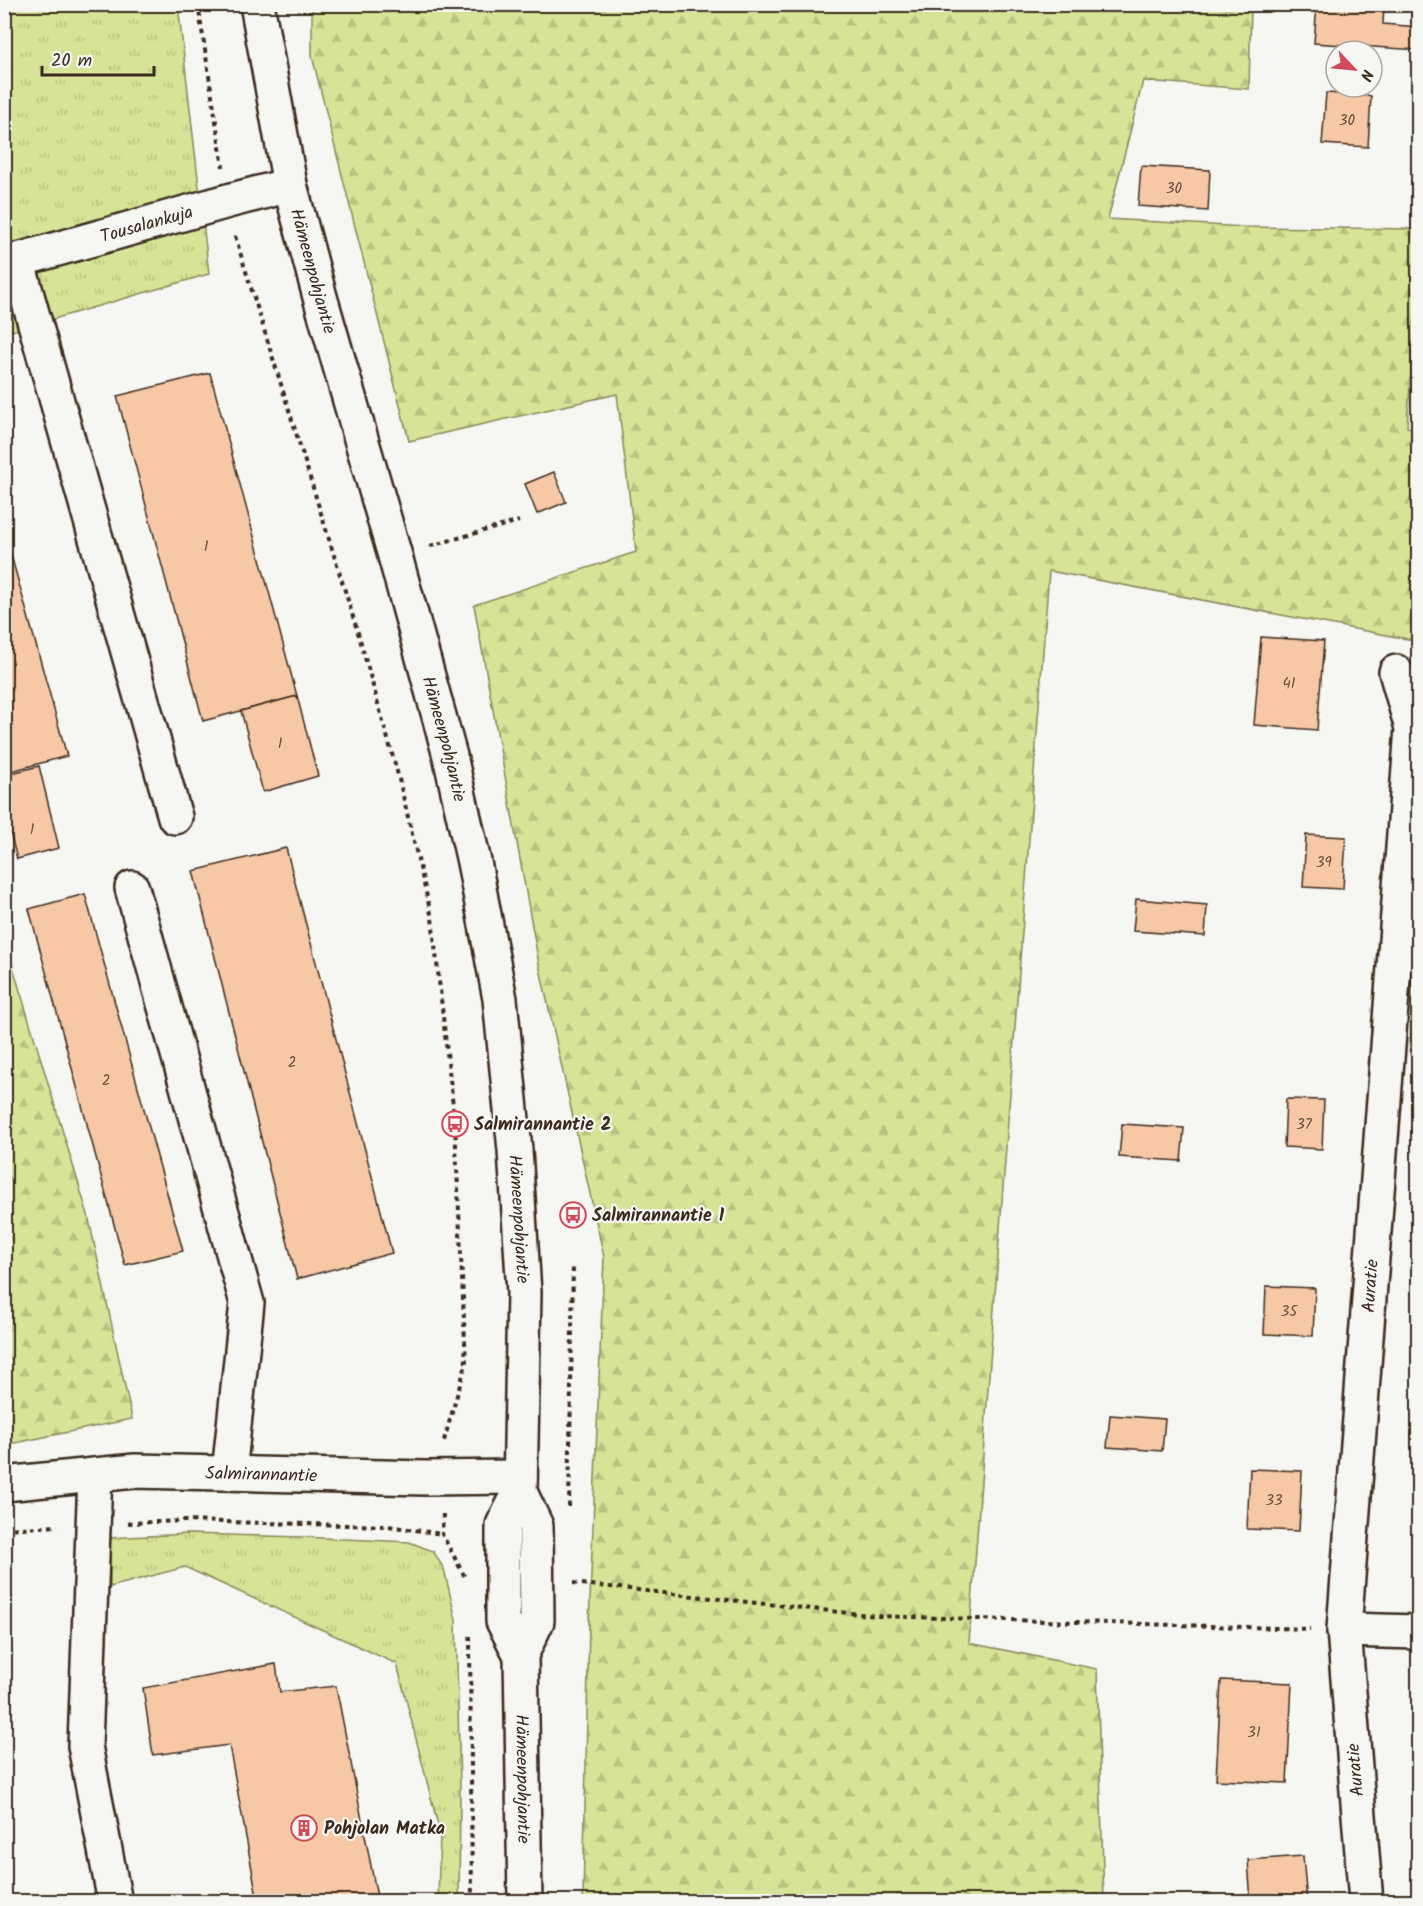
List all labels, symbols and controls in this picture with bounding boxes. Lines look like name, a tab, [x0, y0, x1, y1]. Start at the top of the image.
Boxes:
scale bar	[42, 39, 154, 77]
north arrow	[1324, 39, 1384, 99]
text: 20 m	[51, 47, 92, 76]
text: N	[1353, 65, 1380, 85]
house number: 30	[1339, 109, 1356, 133]
house number: 30	[1166, 177, 1183, 201]
street label: Tousalankuja	[97, 199, 197, 252]
street label: Hämeenpohjantie	[281, 205, 343, 338]
house number: 1	[204, 535, 209, 559]
house number: 41	[1283, 672, 1296, 696]
street label: Hämeenpohjantie	[413, 673, 473, 805]
house number: 1	[278, 732, 283, 756]
house number: 1	[30, 818, 35, 842]
house number: 39	[1316, 851, 1333, 875]
house number: 2	[288, 1051, 296, 1075]
house number: 2	[102, 1069, 110, 1093]
bus stop icon: Salmirannantie 2	[440, 1109, 470, 1139]
place label: Salmirannantie 2	[474, 1111, 611, 1140]
house number: 37	[1296, 1113, 1313, 1137]
street label: Hämeenpohjantie	[499, 1154, 536, 1284]
bus stop icon: Salmirannantie 1	[558, 1200, 588, 1230]
place label: Salmirannantie 1	[592, 1202, 725, 1231]
street label: Auratie	[1355, 1258, 1388, 1314]
house number: 35	[1281, 1300, 1298, 1324]
street label: Salmirannantie	[205, 1460, 318, 1491]
house number: 33	[1265, 1489, 1283, 1513]
street label: Hämeenpohjantie	[506, 1714, 537, 1844]
house number: 31	[1247, 1721, 1261, 1745]
street label: Auratie	[1340, 1742, 1373, 1798]
building icon: Pohjolan Matka	[289, 1813, 319, 1843]
place label: Pohjolan Matka	[324, 1815, 445, 1844]

